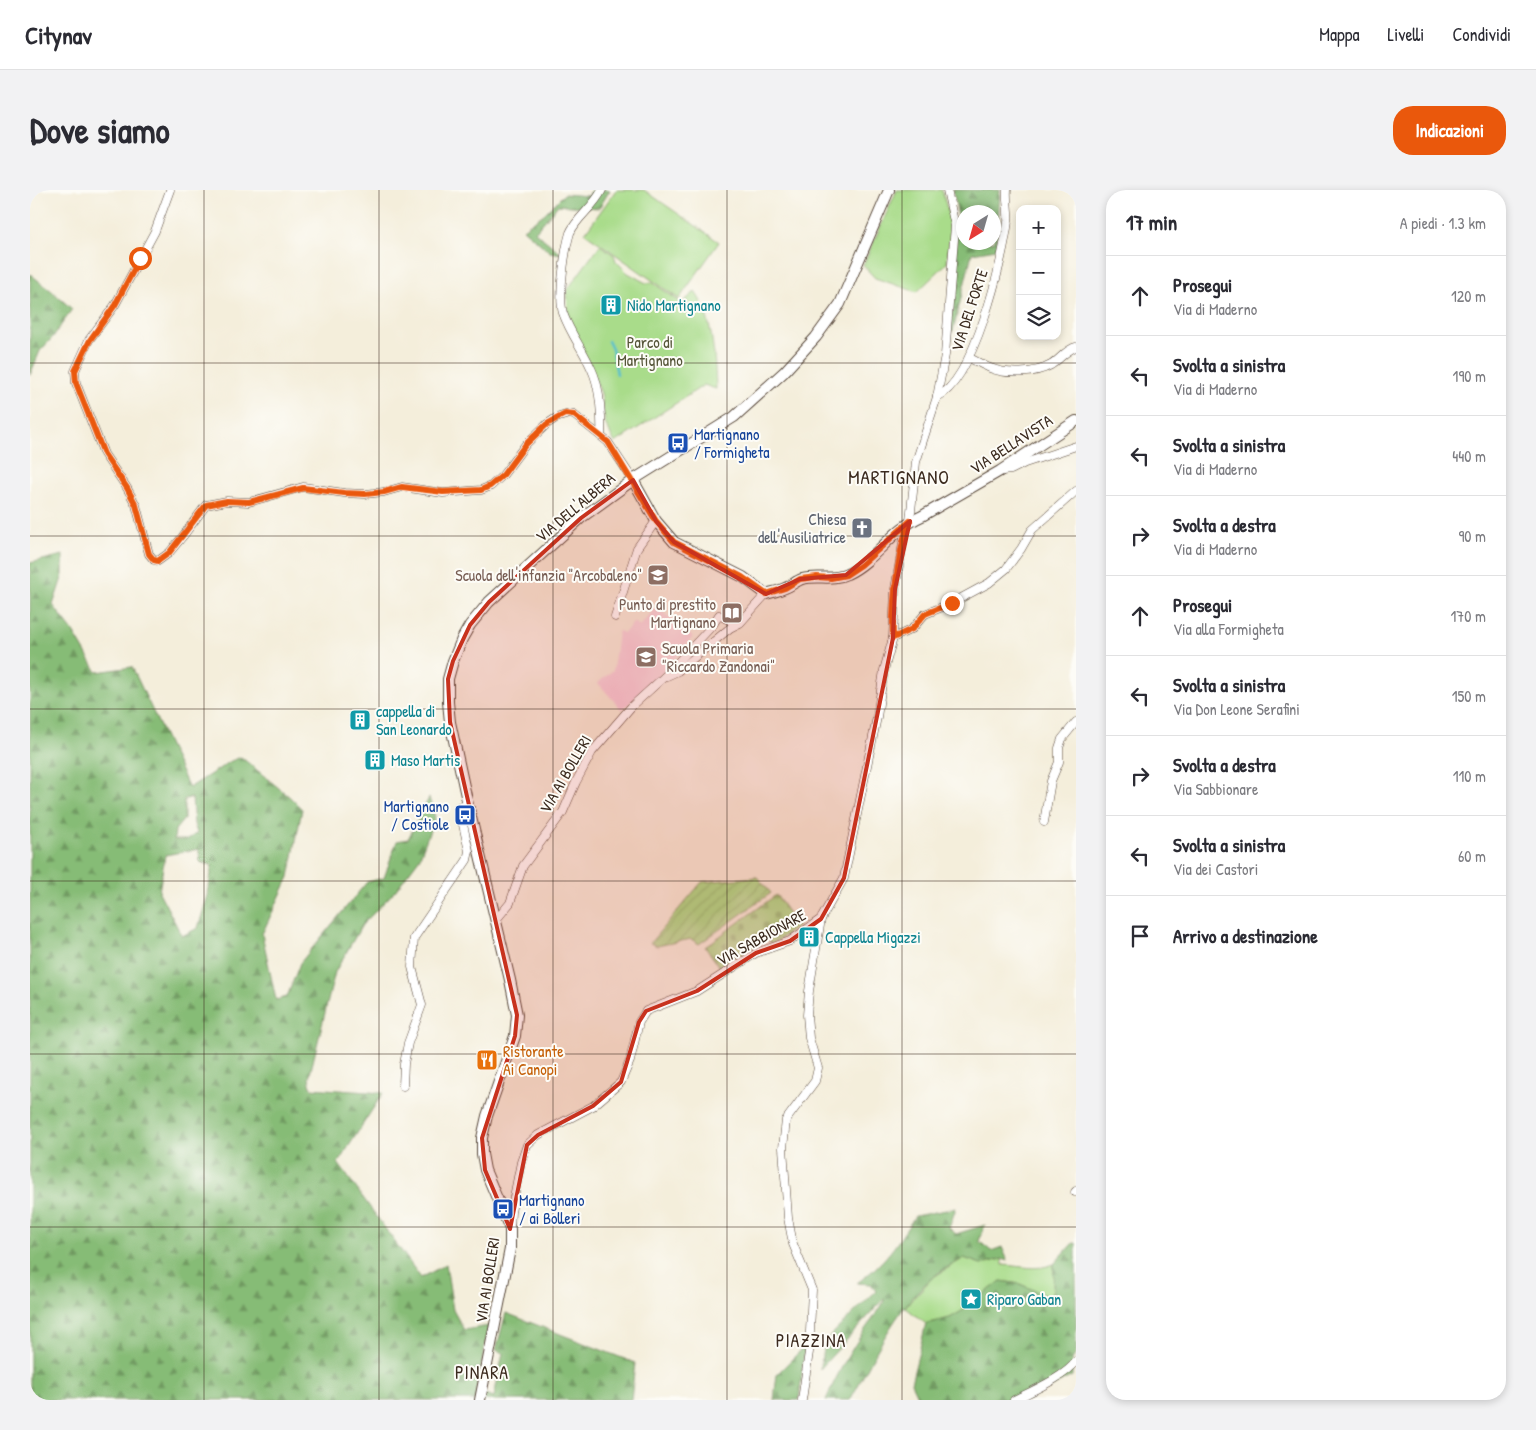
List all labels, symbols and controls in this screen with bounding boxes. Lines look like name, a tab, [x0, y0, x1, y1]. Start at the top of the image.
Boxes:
text: Citynav	[25, 19, 92, 51]
text: Mappa	[1319, 22, 1360, 47]
text: Livelli	[1388, 22, 1424, 47]
text: Condividi	[1452, 22, 1511, 47]
button: Indicazioni	[1393, 106, 1506, 155]
text: Dove siamo	[30, 107, 170, 154]
north arrow	[956, 205, 1001, 250]
map controls	[1016, 205, 1061, 340]
button: +	[1016, 205, 1061, 250]
text: 17 min	[1126, 208, 1177, 237]
text: A piedi · 1.3 km	[1400, 212, 1486, 234]
route start	[129, 247, 152, 270]
button: −	[1016, 250, 1061, 295]
street label: VIA DEL FORTE	[945, 266, 993, 354]
text: Prosegui	[1173, 272, 1232, 298]
icon: ahead	[1126, 282, 1154, 310]
text: 120 m	[1451, 285, 1486, 307]
building icon: Nido Martignano	[599, 293, 623, 317]
place label: Nido Martignano	[627, 294, 721, 316]
button: layers	[1016, 295, 1061, 340]
text: Via di Maderno	[1173, 298, 1257, 320]
park label: Parco di Martignano	[617, 331, 683, 371]
text: Svolta a sinistra	[1173, 352, 1285, 378]
icon: left	[1126, 362, 1154, 390]
text: 190 m	[1453, 365, 1486, 387]
text: Via di Maderno	[1173, 378, 1257, 400]
street label: VIA BELLAVISTA	[965, 409, 1057, 479]
place label: Martignano / Formigheta	[694, 423, 770, 463]
bus stop icon: Martignano / Formigheta	[666, 431, 690, 455]
text: Svolta a sinistra	[1173, 432, 1285, 458]
icon: left	[1126, 442, 1154, 470]
text: 440 m	[1452, 445, 1486, 467]
text: Via di Maderno	[1173, 458, 1257, 480]
district label: MARTIGNANO	[848, 464, 950, 490]
street label: VIA DELL'ALBERA	[531, 467, 620, 547]
place label: Chiesa dell'Ausiliatrice	[758, 508, 847, 548]
text: Svolta a destra	[1173, 512, 1276, 538]
church icon: Chiesa dell'Ausiliatrice	[850, 516, 874, 540]
icon: right	[1126, 522, 1154, 550]
text: 90 m	[1458, 525, 1486, 547]
text: Via di Maderno	[1173, 538, 1257, 560]
school or university icon: Scuola dell'infanzia "Arcobaleno"	[646, 563, 670, 587]
place label: Scuola dell'infanzia "Arcobaleno"	[455, 564, 642, 586]
route end	[941, 592, 964, 615]
text: Prosegui	[1173, 592, 1232, 618]
place label: Punto di prestito Martignano	[619, 593, 717, 633]
library icon: Punto di prestito Martignano	[720, 601, 744, 625]
icon: ahead	[1126, 602, 1154, 630]
text: 170 m	[1451, 605, 1486, 627]
text: Via alla Formigheta	[1173, 618, 1284, 640]
place label: Scuola Primaria "Riccardo Zandonai"	[662, 637, 775, 677]
school or university icon: Scuola Primaria "Riccardo Zandonai"	[634, 645, 658, 669]
text: Svolta a sinistra	[1173, 672, 1285, 698]
icon: left	[1126, 682, 1154, 710]
text: 150 m	[1452, 685, 1486, 707]
text: Via Don Leone Serafini	[1173, 698, 1300, 720]
place label: cappella di San Leonardo	[376, 700, 452, 740]
building icon: cappella di San Leonardo	[348, 708, 372, 732]
street label: VIA AI BOLLERI	[534, 731, 596, 817]
building icon: Maso Martis	[363, 748, 387, 772]
place label: Maso Martis	[391, 749, 460, 771]
text: Svolta a destra	[1173, 752, 1276, 778]
icon: right	[1126, 762, 1154, 790]
text: 110 m	[1453, 765, 1486, 787]
text: Via Sabbionare	[1173, 778, 1258, 800]
place label: Martignano / Costiole	[384, 795, 450, 835]
bus stop icon: Martignano / Costiole	[453, 803, 477, 827]
text: Svolta a sinistra	[1173, 832, 1285, 858]
icon: left	[1126, 842, 1154, 870]
text: 60 m	[1458, 845, 1486, 867]
text: Via dei Castori	[1173, 858, 1258, 880]
street label: VIA SABBIONARE	[712, 903, 810, 971]
icon: arrive	[1126, 922, 1154, 950]
text: Arrivo a destinazione	[1173, 923, 1318, 949]
building icon: Cappella Migazzi	[797, 925, 821, 949]
place label: Cappella Migazzi	[825, 926, 921, 948]
place label: Ristorante Ai Canopi	[503, 1040, 564, 1080]
restaurant icon: Ristorante Ai Canopi	[475, 1048, 499, 1072]
place label: Martignano / ai Bolleri	[519, 1189, 585, 1229]
bus stop icon: Martignano / ai Bolleri	[491, 1197, 515, 1221]
street label: VIA AI BOLLERI	[469, 1236, 505, 1324]
place icon: Riparo Gaban	[959, 1287, 983, 1311]
place label: Riparo Gaban	[987, 1288, 1061, 1310]
district label: PIAZZINA	[776, 1328, 846, 1353]
district label: PINARA	[455, 1360, 509, 1385]

